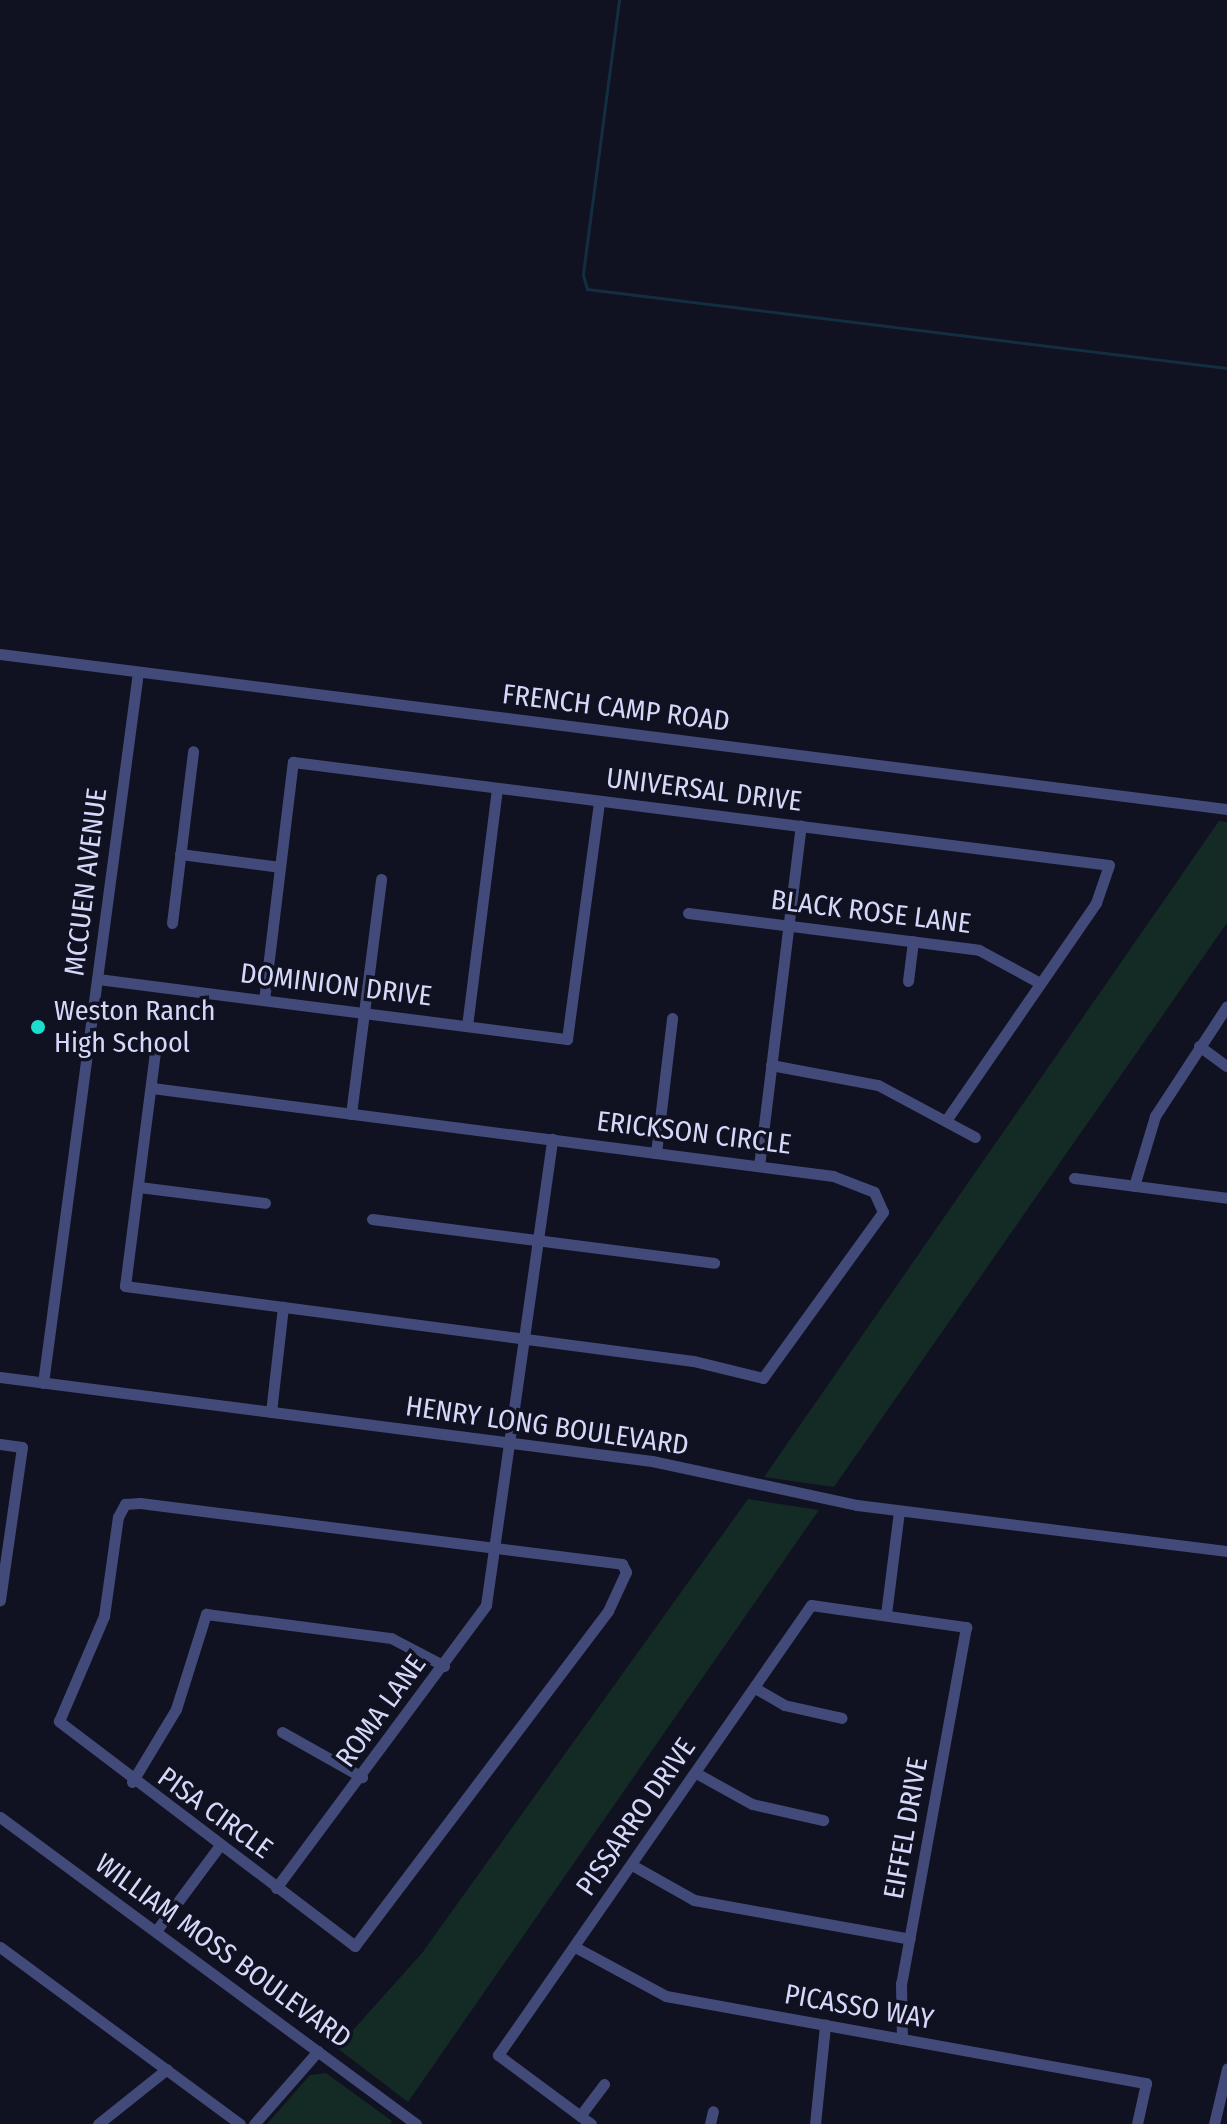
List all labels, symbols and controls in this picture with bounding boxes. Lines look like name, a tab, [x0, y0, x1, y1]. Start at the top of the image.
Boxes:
street label: FRENCH CAMP ROAD	[500, 677, 732, 739]
street label: UNIVERSAL DRIVE	[604, 761, 804, 819]
street label: MCCUEN AVENUE	[58, 786, 114, 978]
street label: BLACK ROSE LANE	[769, 883, 973, 941]
street label: DOMINION DRIVE	[238, 957, 434, 1013]
place label: Weston Ranch High School	[54, 994, 215, 1060]
marker: Weston Ranch High School	[29, 1018, 47, 1036]
street label: ERICKSON CIRCLE	[595, 1104, 793, 1162]
street label: HENRY LONG BOULEVARD	[403, 1389, 691, 1463]
street label: ROMA LANE	[329, 1648, 433, 1774]
street label: PISSARRO DRIVE	[569, 1732, 703, 1902]
street label: EIFFEL DRIVE	[877, 1754, 935, 1902]
street label: PISA CIRCLE	[151, 1760, 279, 1866]
street label: WILLIAM MOSS BOULEVARD	[89, 1847, 357, 2055]
street label: PICASSO WAY	[782, 1977, 936, 2037]

